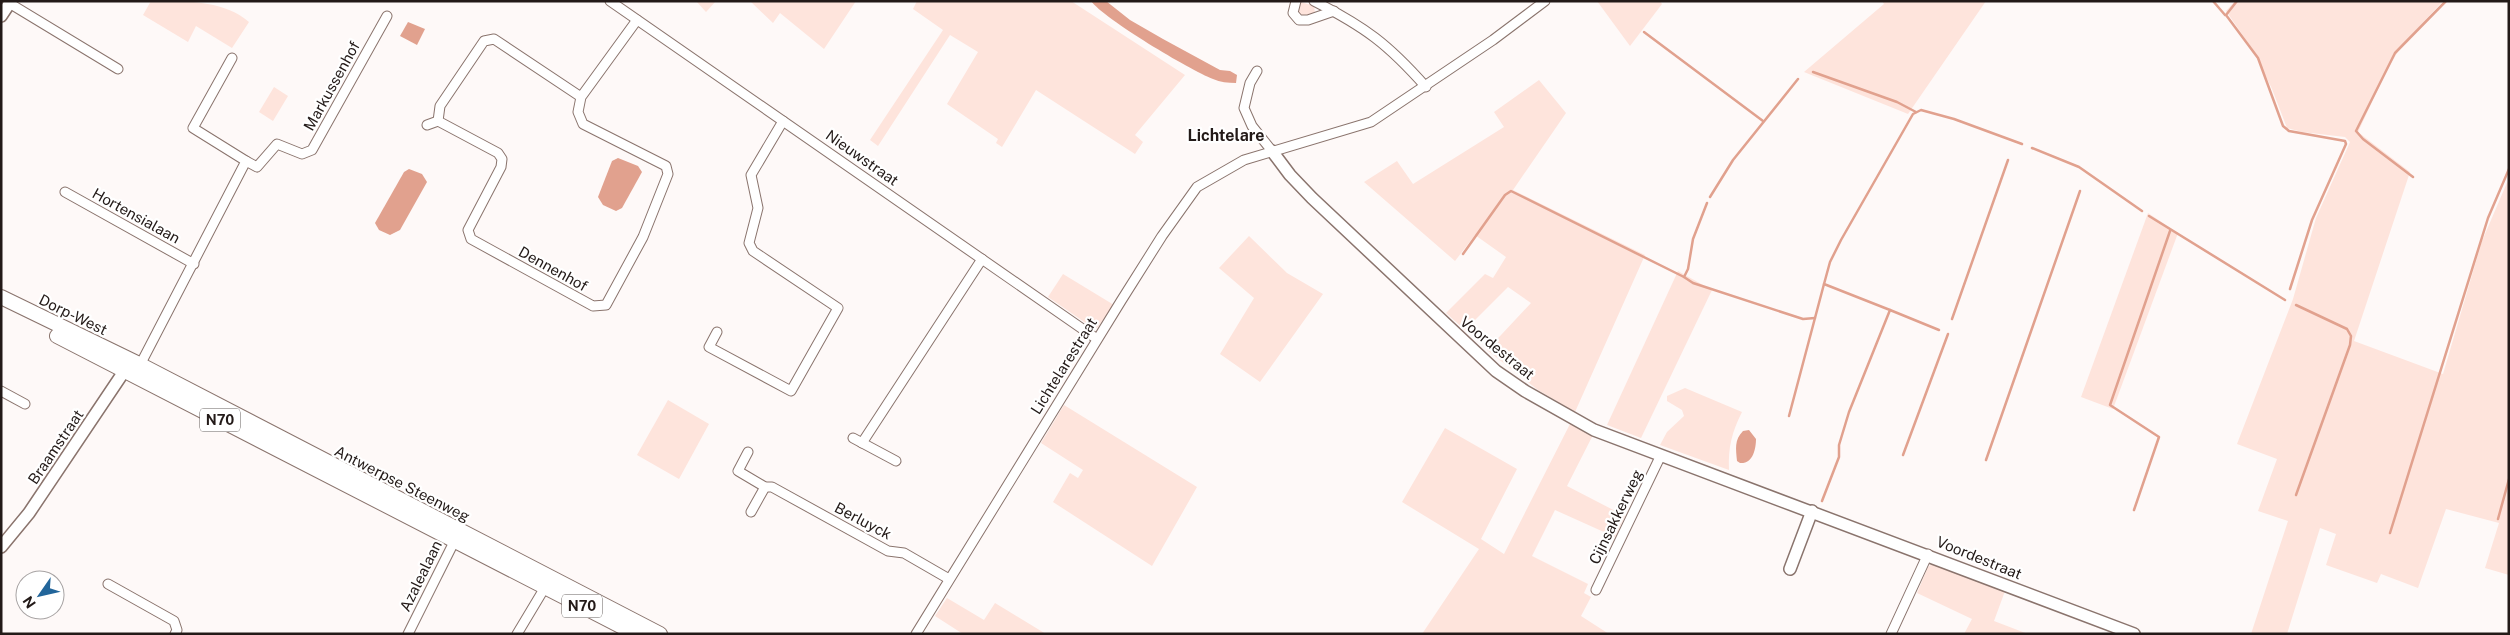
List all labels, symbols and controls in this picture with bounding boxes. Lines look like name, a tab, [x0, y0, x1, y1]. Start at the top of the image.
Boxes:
street label: Markussenhof	[300, 38, 363, 133]
street label: Nieuwstraat	[823, 126, 902, 189]
district label: Lichtelare	[1187, 126, 1265, 145]
street label: Hortensialaan	[89, 184, 183, 247]
street label: Dennenhof	[516, 243, 591, 294]
street label: Dorp-West	[36, 291, 110, 338]
street label: Voordestraat	[1457, 313, 1538, 383]
street label: Lichtelarestraat	[1027, 314, 1100, 417]
street label: Braamstraat	[24, 406, 87, 487]
road number: N70	[200, 408, 240, 432]
street label: Antwerpse Steenweg	[332, 442, 473, 525]
street label: Cijnsakkerweg	[1585, 467, 1646, 567]
street label: Berluyck	[832, 499, 895, 543]
street label: Voordestraat	[1934, 533, 2024, 582]
street label: Azalealaan	[396, 538, 445, 614]
north arrow	[15, 570, 65, 620]
text: N	[20, 593, 39, 611]
road number: N70	[562, 594, 602, 618]

